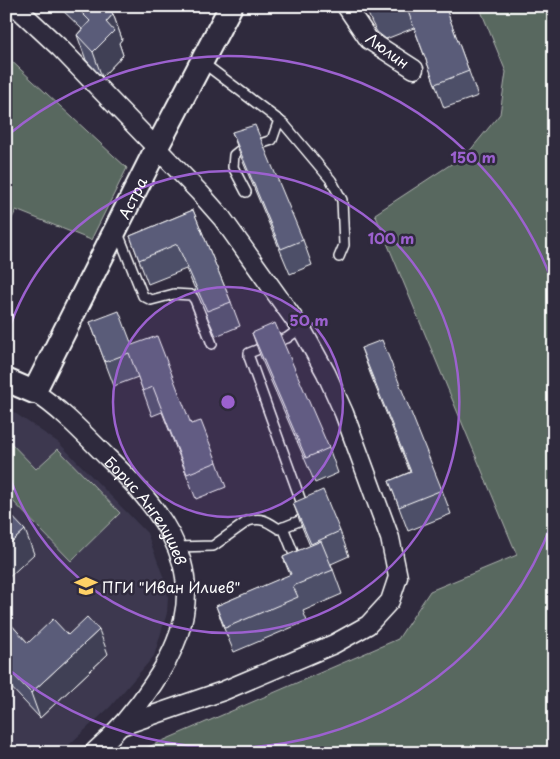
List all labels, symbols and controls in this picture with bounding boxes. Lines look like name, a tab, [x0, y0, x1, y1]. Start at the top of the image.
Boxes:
street label: Люлин	[362, 26, 414, 74]
text: 150 m	[450, 145, 496, 168]
street label: Астра	[111, 172, 152, 223]
text: 100 m	[368, 226, 414, 249]
text: 50 m	[290, 308, 328, 331]
centre of rings	[219, 393, 237, 411]
street label: Борис Ангелушев	[100, 450, 194, 568]
school or university icon: ПГИ "Иван Илиев"	[73, 573, 99, 599]
place label: ПГИ "Иван Илиев"	[102, 575, 241, 598]

